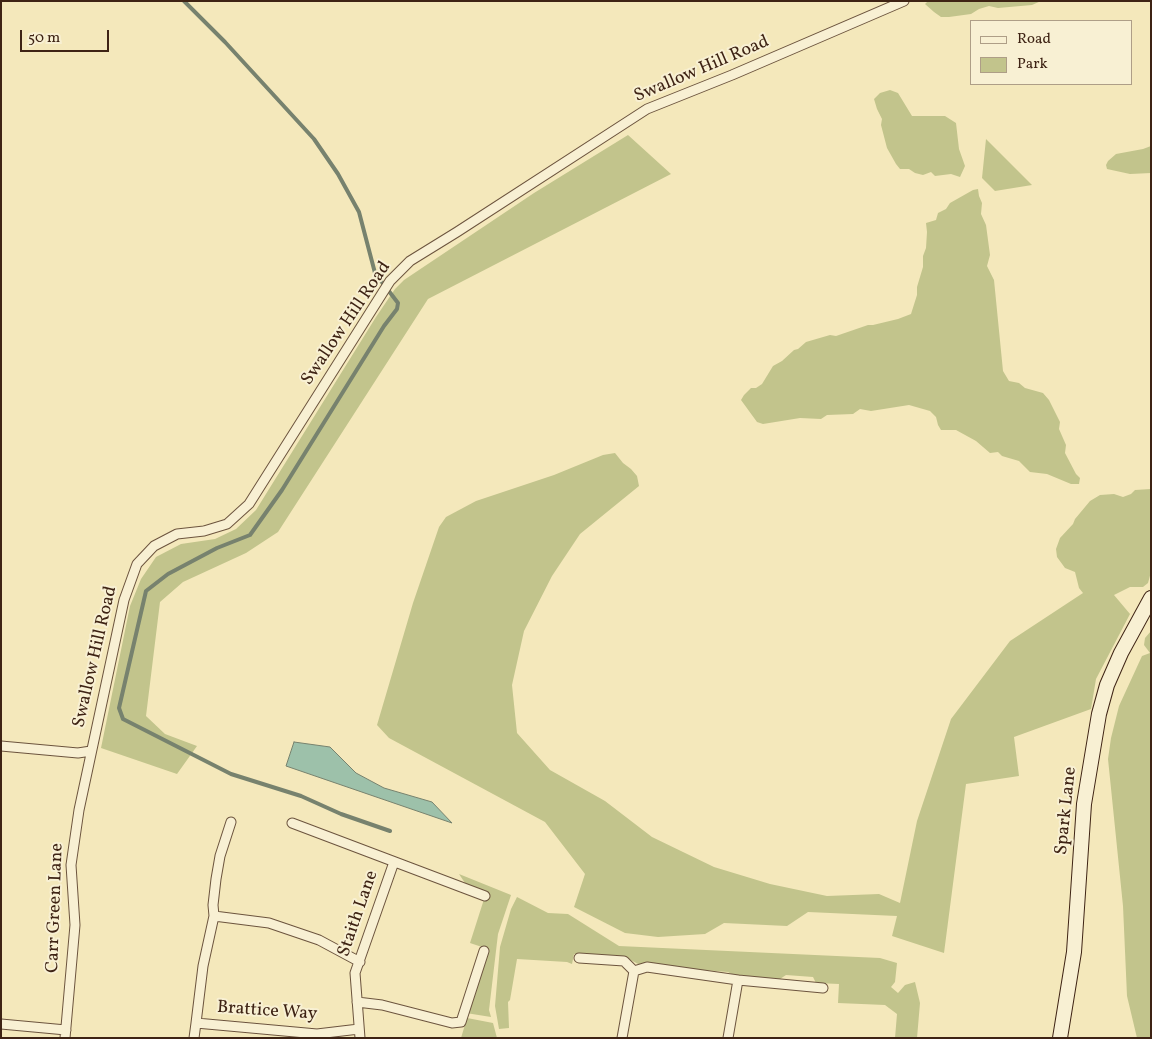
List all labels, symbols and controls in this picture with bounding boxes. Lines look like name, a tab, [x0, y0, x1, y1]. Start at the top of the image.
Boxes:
scale bar	[22, 20, 111, 52]
legend	[970, 20, 1132, 85]
text: 50 m	[28, 28, 60, 49]
text: Road	[1017, 29, 1051, 50]
street label: Swallow Hill Road	[631, 32, 773, 108]
text: Park	[1017, 54, 1048, 75]
street label: Swallow Hill Road	[298, 258, 396, 390]
street label: Swallow Hill Road	[69, 584, 123, 730]
street label: Spark Lane	[1052, 766, 1082, 856]
street label: Carr Green Lane	[43, 843, 69, 973]
street label: Staith Lane	[334, 868, 384, 960]
street label: Brattice Way	[216, 998, 318, 1026]

